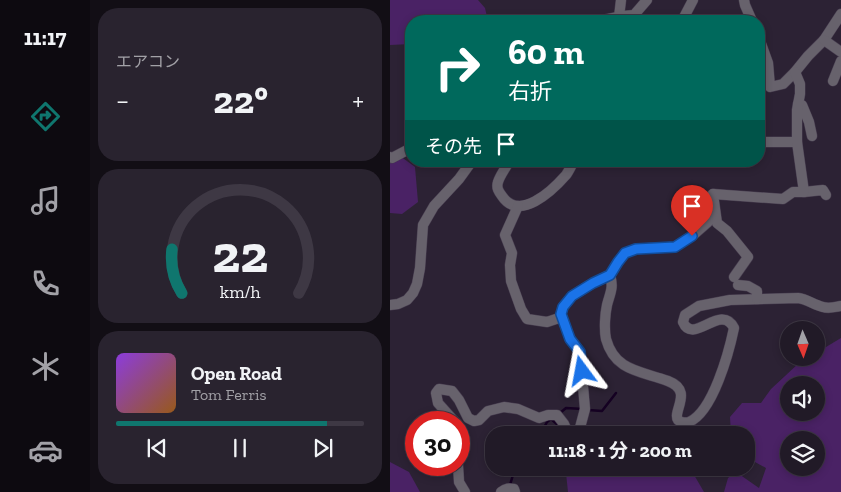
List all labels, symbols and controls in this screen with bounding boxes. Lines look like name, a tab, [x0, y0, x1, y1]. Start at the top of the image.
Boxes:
text: 11:17	[24, 24, 66, 51]
text: 60 m	[508, 31, 584, 73]
icon: right	[425, 35, 490, 100]
text: エアコン	[116, 52, 180, 71]
text: 22°	[213, 77, 268, 123]
text: 右折	[508, 78, 552, 105]
text: −	[116, 84, 129, 117]
text: +	[352, 84, 364, 117]
icon: directions	[28, 99, 63, 134]
icon: arrive	[492, 130, 520, 158]
text: その先	[425, 135, 482, 158]
icon: music	[28, 183, 63, 218]
pin	[671, 185, 713, 236]
icon: arrive	[678, 192, 706, 220]
text: 22	[212, 223, 268, 285]
icon: phone	[28, 266, 63, 301]
text: km/h	[220, 281, 260, 303]
north arrow	[780, 321, 825, 366]
map controls	[780, 321, 825, 476]
position arrow	[555, 344, 607, 396]
icon: climate	[28, 349, 63, 384]
text: Open Road	[191, 362, 282, 385]
button: sound	[780, 376, 825, 421]
text: Tom Ferris	[191, 385, 267, 404]
speed limit sign: 30	[405, 411, 470, 476]
button: layers	[780, 431, 825, 476]
icon: car	[28, 433, 63, 468]
icon: previous	[143, 434, 171, 462]
icon: pause	[226, 434, 254, 462]
icon: next	[309, 434, 337, 462]
text: 11:18 · 1 分 · 200 m	[548, 439, 692, 462]

